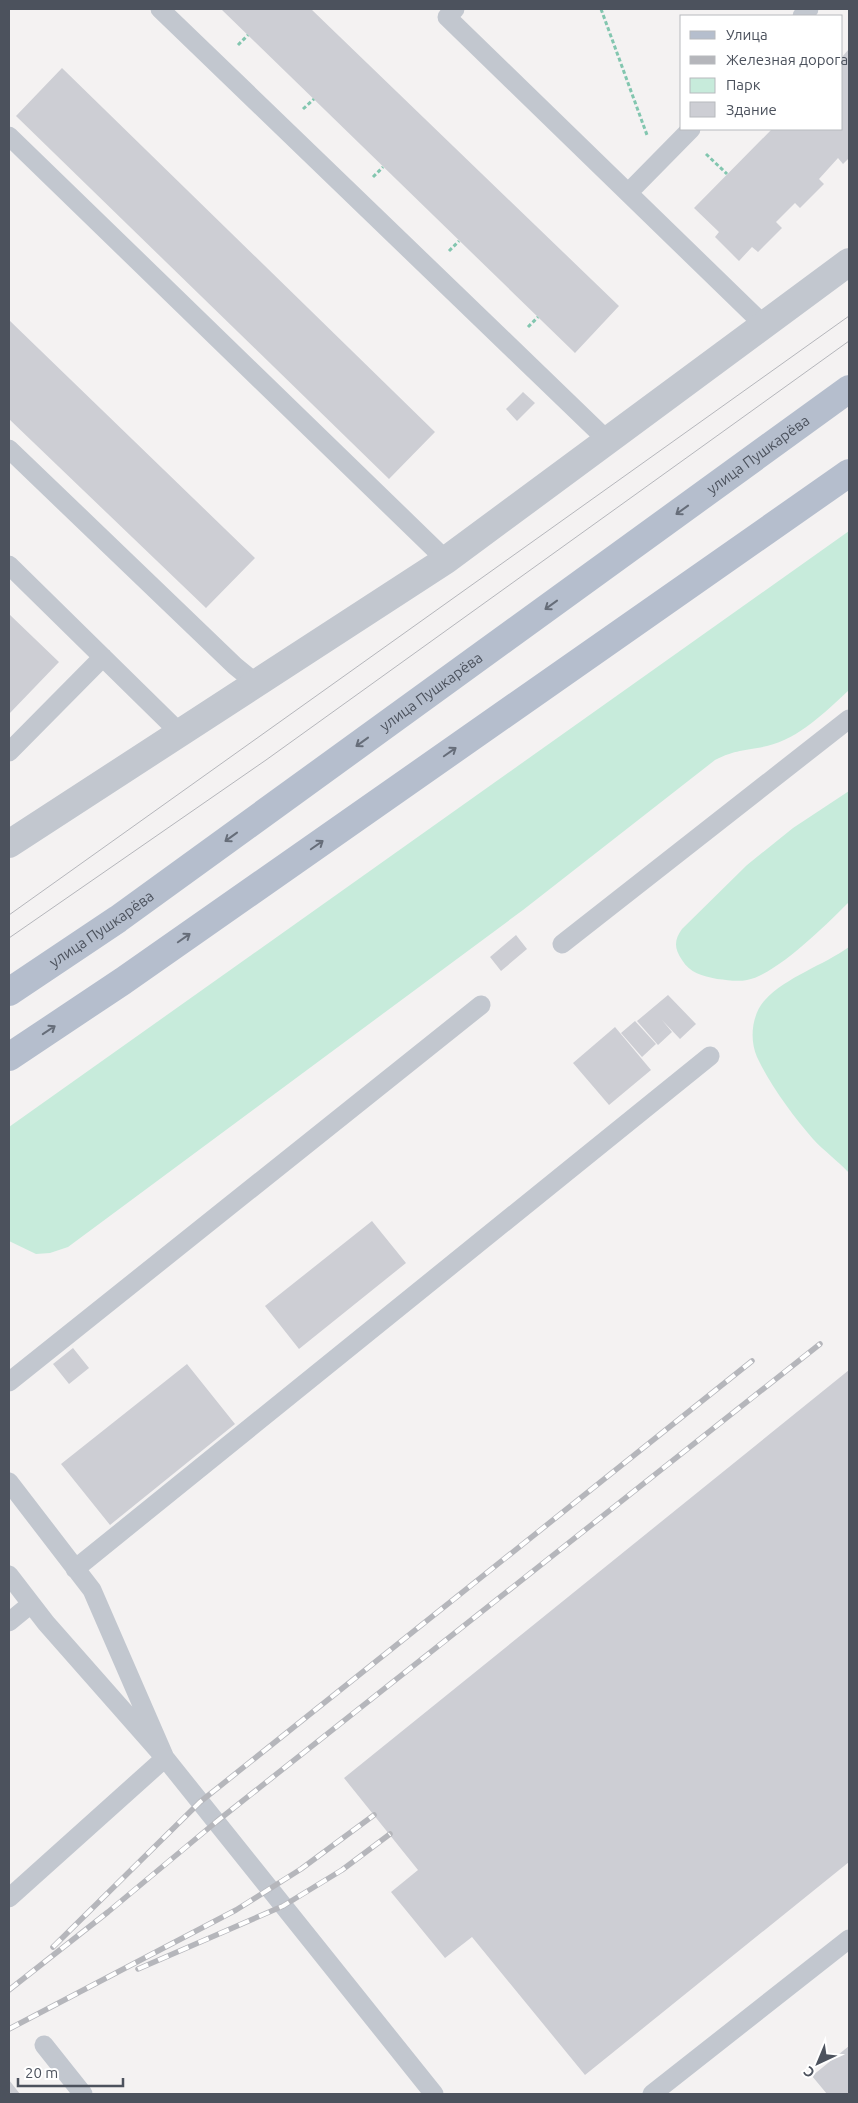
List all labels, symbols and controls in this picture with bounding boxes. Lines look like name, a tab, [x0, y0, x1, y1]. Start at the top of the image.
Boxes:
legend	[680, 15, 843, 130]
text: Улица	[726, 26, 768, 43]
text: Железная дорога	[726, 51, 848, 68]
text: Парк	[726, 76, 761, 93]
text: Здание	[726, 101, 777, 118]
street label: улица Пушкарёва	[703, 411, 813, 497]
one-way arrow	[675, 505, 689, 515]
one-way arrow	[544, 600, 558, 610]
street label: улица Пушкарёва	[376, 649, 486, 734]
one-way arrow	[355, 737, 369, 747]
one-way arrow	[443, 747, 457, 757]
one-way arrow	[224, 832, 238, 842]
one-way arrow	[310, 840, 324, 850]
street label: улица Пушкарёва	[46, 887, 157, 970]
one-way arrow	[176, 933, 190, 943]
one-way arrow	[42, 1025, 56, 1035]
north arrow	[793, 2038, 843, 2088]
scale bar	[18, 2056, 122, 2088]
text: С	[800, 2063, 818, 2081]
text: 20 m	[25, 2064, 58, 2081]

